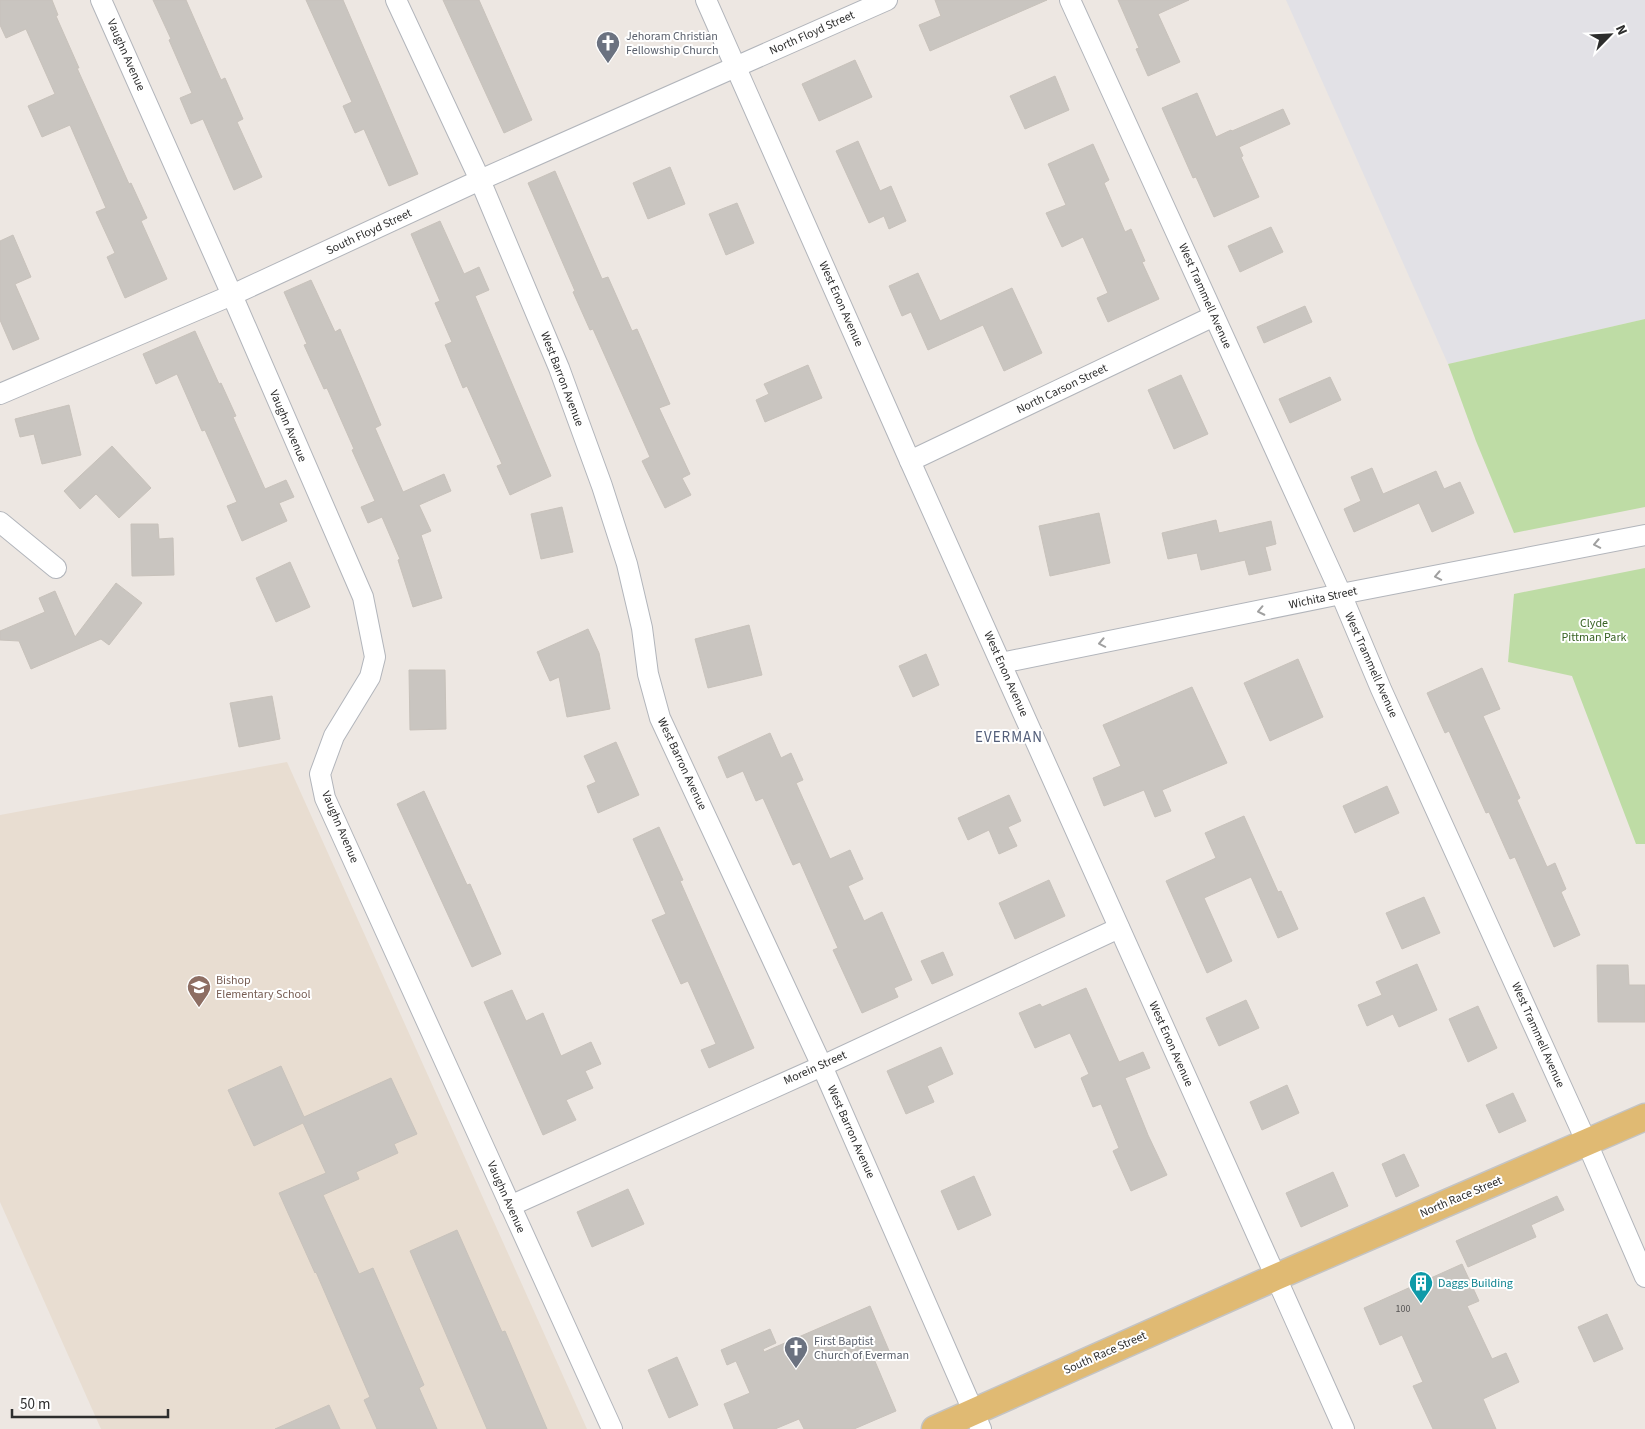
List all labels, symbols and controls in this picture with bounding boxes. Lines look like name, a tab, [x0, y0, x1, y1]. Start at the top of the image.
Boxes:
street label: North Floyd Street	[767, 7, 857, 59]
north arrow	[1585, 10, 1635, 60]
street label: Vaughn Avenue	[103, 16, 149, 94]
text: N	[1610, 22, 1632, 38]
place label: Jehoram Christian Fellowship Church	[626, 28, 718, 59]
church icon: Jehoram Christian Fellowship Church	[595, 30, 621, 64]
street label: South Floyd Street	[323, 205, 415, 259]
street label: West Trammell Avenue	[1174, 241, 1236, 351]
street label: West Enon Avenue	[815, 259, 867, 350]
street label: West Barron Avenue	[536, 329, 588, 429]
street label: North Carson Street	[1014, 360, 1110, 418]
street label: Vaughn Avenue	[265, 387, 311, 465]
one-way arrow	[1593, 539, 1602, 549]
one-way arrow	[1433, 570, 1442, 580]
street label: Wichita Street	[1287, 582, 1359, 614]
one-way arrow	[1257, 605, 1266, 616]
street label: West Trammell Avenue	[1340, 610, 1402, 720]
park label: Clyde Pittman Park	[1561, 615, 1627, 646]
street label: West Enon Avenue	[980, 629, 1032, 720]
one-way arrow	[1097, 637, 1106, 647]
street label: West Barron Avenue	[653, 715, 711, 813]
district label: EVERMAN	[975, 727, 1043, 748]
street label: Vaughn Avenue	[317, 788, 363, 866]
place label: Bishop Elementary School	[216, 972, 311, 1003]
school or university icon: Bishop Elementary School	[186, 974, 212, 1008]
street label: West Trammell Avenue	[1507, 980, 1569, 1090]
street label: West Enon Avenue	[1145, 999, 1197, 1090]
street label: Morein Street	[781, 1047, 849, 1089]
street label: West Barron Avenue	[823, 1083, 879, 1181]
street label: Vaughn Avenue	[483, 1158, 529, 1236]
street label: North Race Street	[1417, 1172, 1505, 1222]
building icon: Daggs Building	[1408, 1270, 1434, 1304]
place label: Daggs Building	[1438, 1275, 1513, 1292]
house number: 100	[1396, 1302, 1410, 1316]
street label: South Race Street	[1061, 1327, 1149, 1379]
place label: First Baptist Church of Everman	[814, 1333, 909, 1364]
church icon: First Baptist Church of Everman	[783, 1335, 809, 1369]
scale bar	[12, 1386, 169, 1418]
text: 50 m	[20, 1394, 50, 1415]

